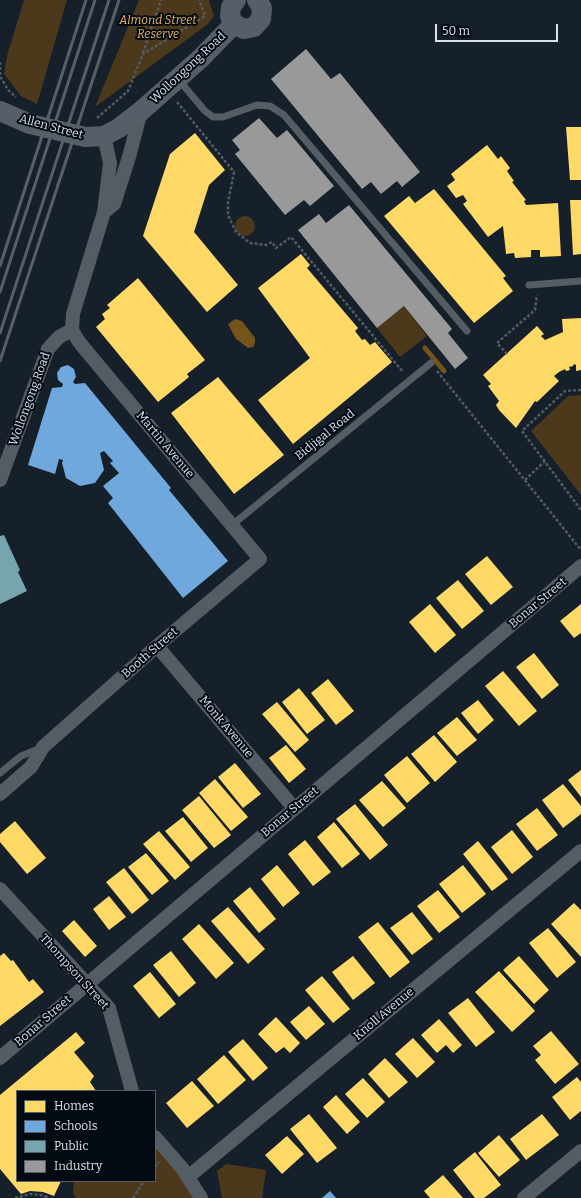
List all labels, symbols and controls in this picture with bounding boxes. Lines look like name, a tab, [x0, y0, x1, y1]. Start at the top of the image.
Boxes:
park label: Almond Street Reserve	[119, 14, 197, 42]
scale bar	[437, 16, 560, 42]
text: 50 m	[442, 24, 470, 38]
street label: Wollongong Road	[147, 29, 229, 107]
street label: Allen Street	[17, 112, 85, 142]
street label: Wollongong Road	[6, 350, 54, 448]
street label: Bidjigal Road	[292, 407, 358, 463]
street label: Martin Avenue	[133, 409, 197, 481]
street label: Bonar Street	[506, 575, 570, 631]
street label: Booth Street	[119, 625, 181, 681]
street label: Monk Avenue	[196, 693, 256, 761]
street label: Bonar Street	[258, 784, 322, 840]
street label: Thompson Street	[36, 931, 112, 1013]
street label: Knoll Avenue	[351, 985, 417, 1043]
street label: Bonar Street	[12, 993, 74, 1049]
legend	[16, 1090, 156, 1182]
text: Homes	[54, 1099, 94, 1113]
text: Schools	[54, 1119, 97, 1133]
text: Public	[54, 1139, 89, 1153]
text: Industry	[54, 1159, 102, 1173]

